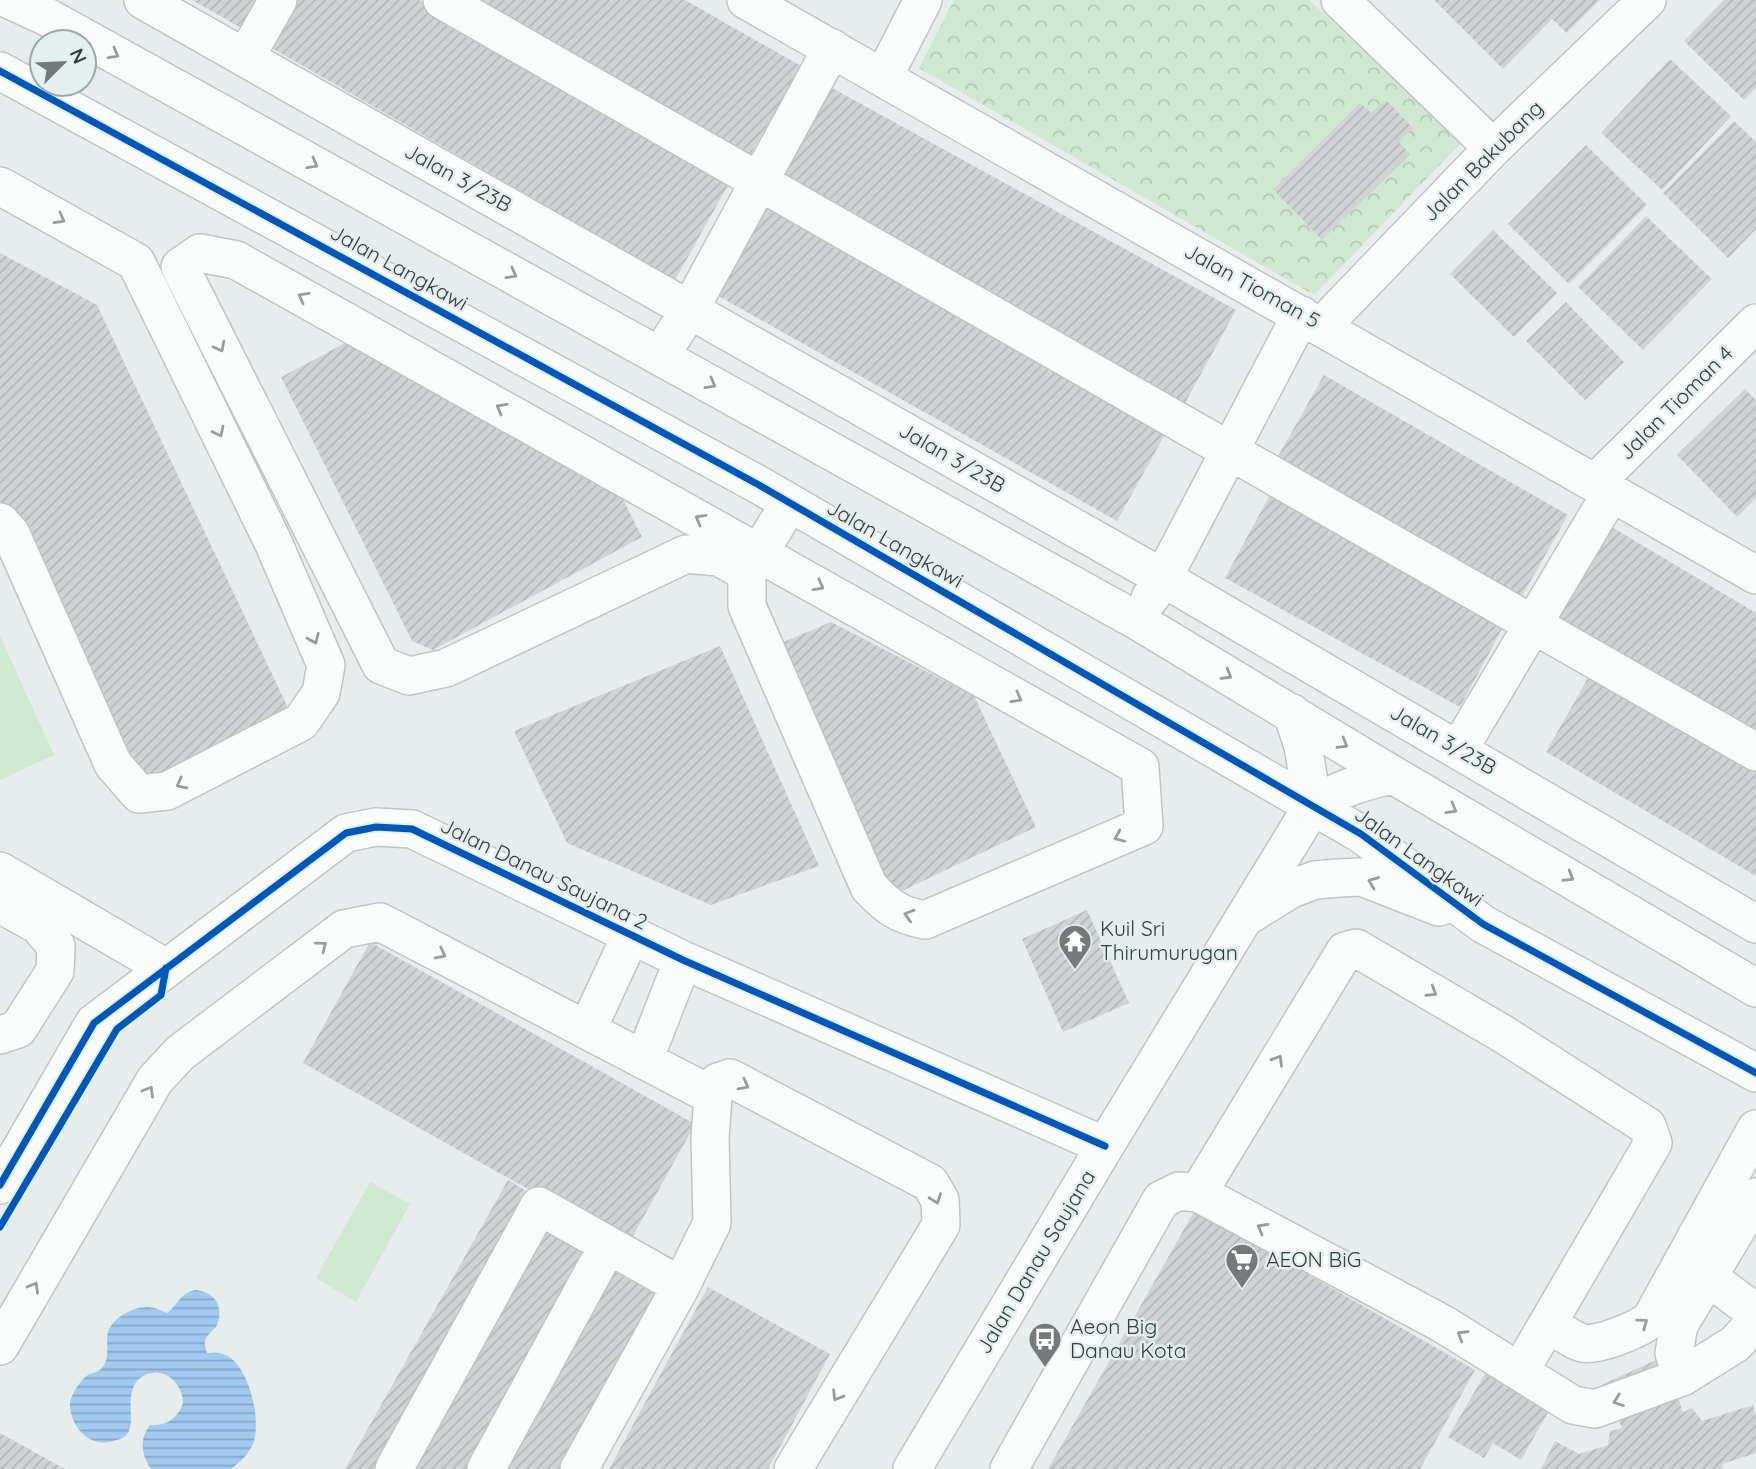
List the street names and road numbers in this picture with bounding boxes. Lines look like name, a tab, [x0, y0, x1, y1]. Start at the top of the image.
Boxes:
street label: Jalan Bakubang	[1416, 94, 1548, 226]
street label: Jalan 3/23B	[400, 137, 517, 217]
street label: Jalan Langkawi	[326, 219, 473, 316]
street label: Jalan Tioman 5	[1180, 237, 1325, 333]
street label: Jalan Tioman 4	[1613, 340, 1738, 465]
street label: Jalan 3/23B	[895, 416, 1010, 498]
street label: Jalan Langkawi	[823, 494, 968, 593]
street label: Jalan 3/23B	[1386, 698, 1501, 780]
street label: Jalan Langkawi	[1350, 801, 1489, 912]
street label: Jalan Danau Saujana 2	[437, 812, 652, 935]
street label: Jalan Danau Saujana	[970, 1165, 1100, 1358]

